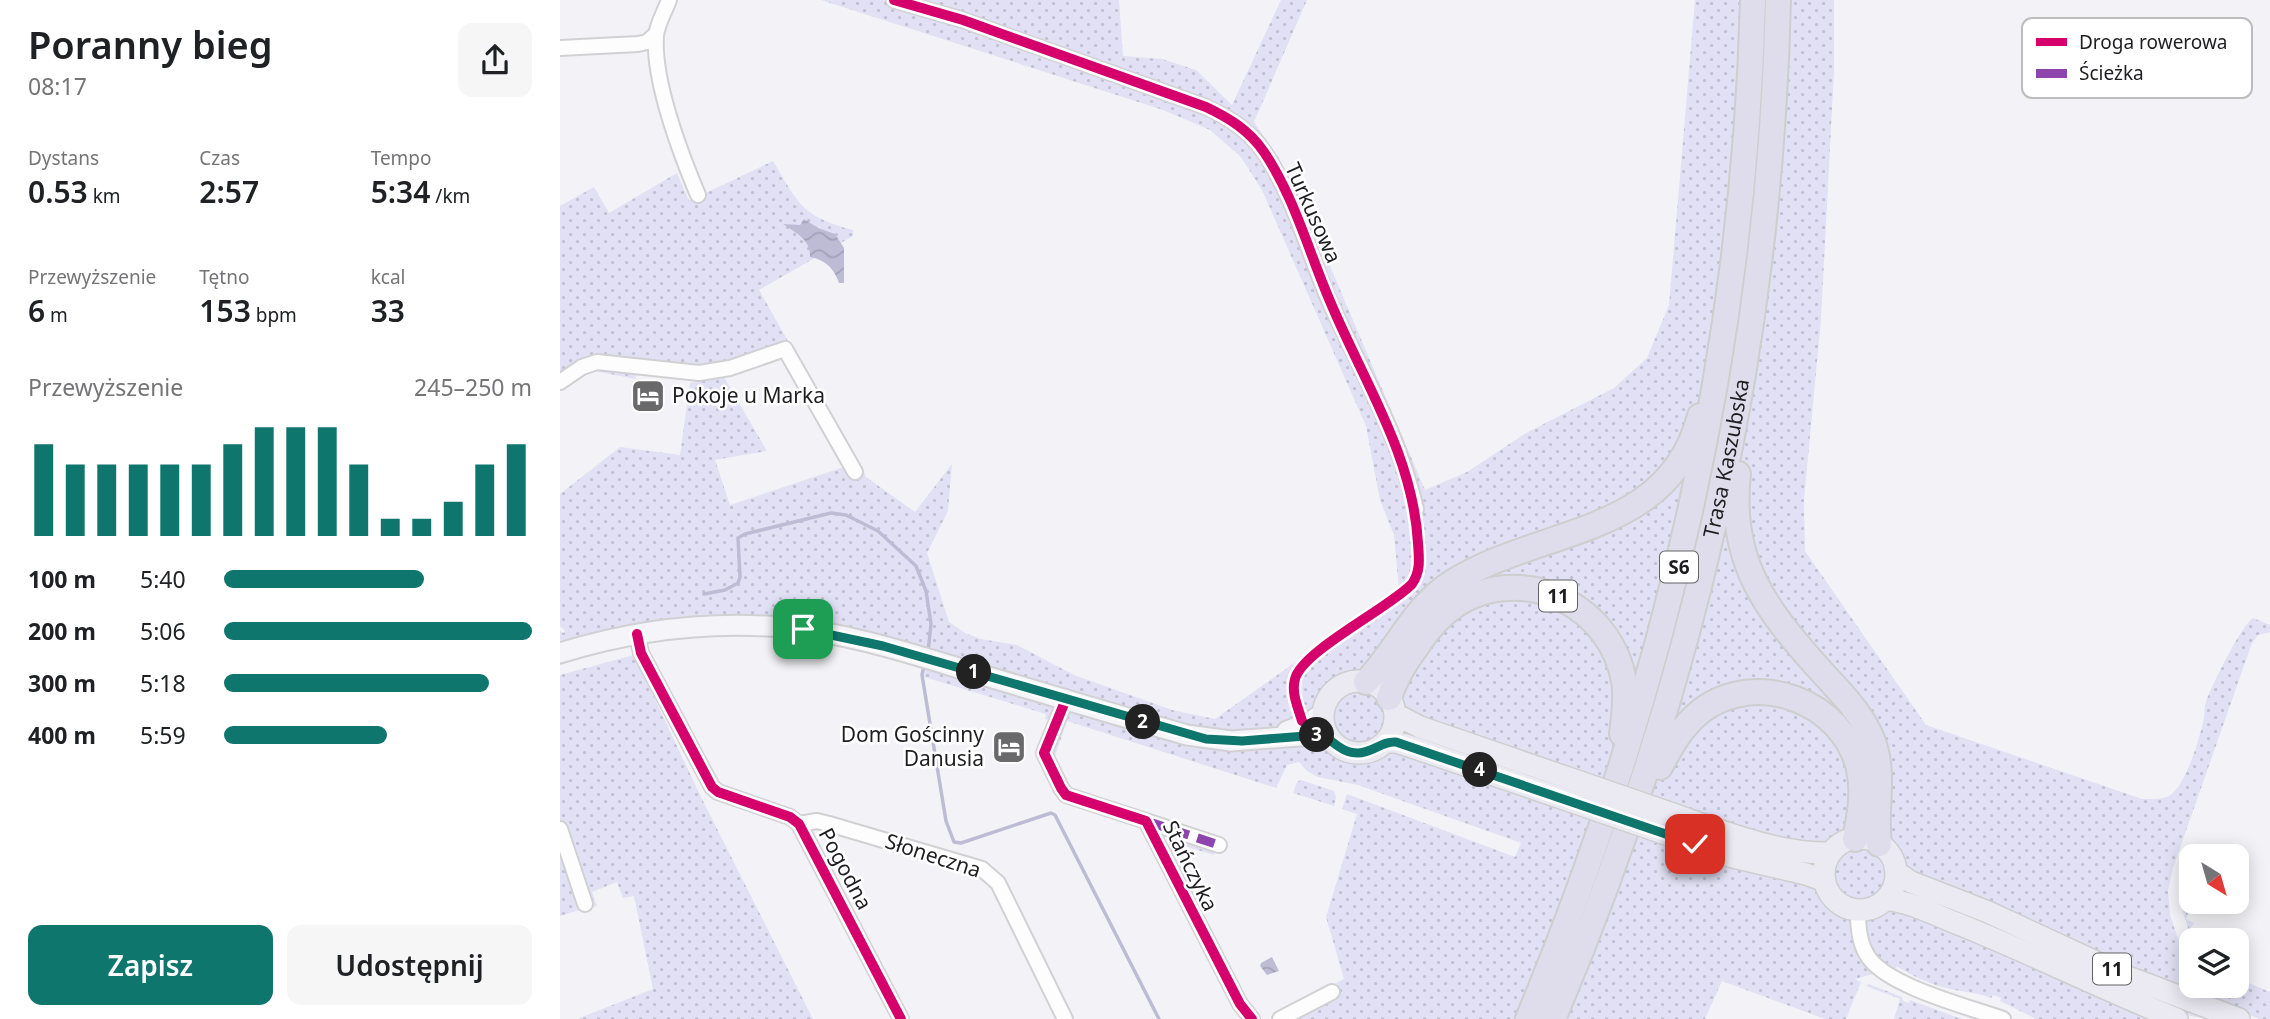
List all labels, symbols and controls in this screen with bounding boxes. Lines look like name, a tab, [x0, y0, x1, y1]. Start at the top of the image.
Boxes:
text: Poranny bieg	[28, 18, 273, 70]
legend	[2022, 18, 2252, 98]
button: share	[458, 23, 532, 97]
text: Droga rowerowa	[2079, 29, 2228, 55]
text: Ścieżka	[2079, 60, 2144, 86]
text: 08:17	[28, 70, 87, 102]
text: Dystans	[28, 145, 99, 171]
text: Czas	[199, 145, 240, 171]
text: Tempo	[371, 145, 432, 171]
street label: Turkusowa	[1279, 158, 1348, 267]
text: 0.53	[28, 171, 88, 212]
text: 2:57	[199, 171, 259, 212]
text: 5:34	[371, 171, 430, 212]
text: km	[88, 183, 121, 209]
text: /km	[430, 183, 470, 209]
text: Przewyższenie	[28, 264, 156, 290]
text: Tętno	[199, 264, 249, 290]
text: kcal	[371, 264, 405, 290]
text: 6	[28, 290, 45, 331]
text: 153	[199, 290, 251, 331]
text: 33	[371, 290, 405, 331]
text: m	[45, 302, 68, 328]
text: bpm	[251, 302, 297, 328]
text: Przewyższenie	[28, 371, 183, 403]
text: 245–250 m	[414, 371, 532, 403]
hotel icon: Pokoje u Marka	[629, 377, 667, 415]
street label: Trasa Kaszubska	[1696, 377, 1755, 541]
place label: Pokoje u Marka	[672, 381, 825, 409]
road number: S6	[1660, 552, 1698, 582]
text: 100 m	[28, 563, 96, 595]
text: 5:40	[140, 563, 186, 595]
road number: 11	[1539, 580, 1577, 611]
pin	[773, 599, 833, 659]
icon: arrive	[784, 610, 822, 648]
text: 200 m	[28, 615, 96, 647]
text: 5:06	[140, 615, 186, 647]
pin: 1	[956, 654, 992, 690]
text: 1	[968, 658, 979, 684]
text: 300 m	[28, 667, 96, 699]
text: 5:18	[140, 667, 186, 699]
pin: 2	[1126, 704, 1160, 740]
text: 2	[1137, 708, 1148, 734]
pin: 3	[1300, 718, 1334, 752]
text: 400 m	[28, 719, 96, 751]
text: 5:59	[140, 719, 186, 751]
place label: Dom Gościnny Danusia	[841, 720, 984, 772]
text: 3	[1311, 721, 1322, 747]
hotel icon: Dom Gościnny Danusia	[990, 728, 1028, 766]
pin: 4	[1462, 752, 1497, 788]
text: 4	[1474, 756, 1485, 782]
pin	[1665, 814, 1725, 874]
street label: Stańczyka	[1157, 816, 1225, 916]
street label: Pogodna	[813, 823, 879, 914]
icon: check	[1676, 825, 1714, 863]
street label: Słoneczna	[882, 826, 985, 884]
north arrow	[2179, 844, 2249, 914]
map controls	[2179, 844, 2249, 998]
button: Zapisz	[28, 925, 273, 1005]
button: Udostępnij	[287, 925, 532, 1005]
button: layers	[2179, 928, 2249, 998]
road number: 11	[2093, 953, 2131, 984]

